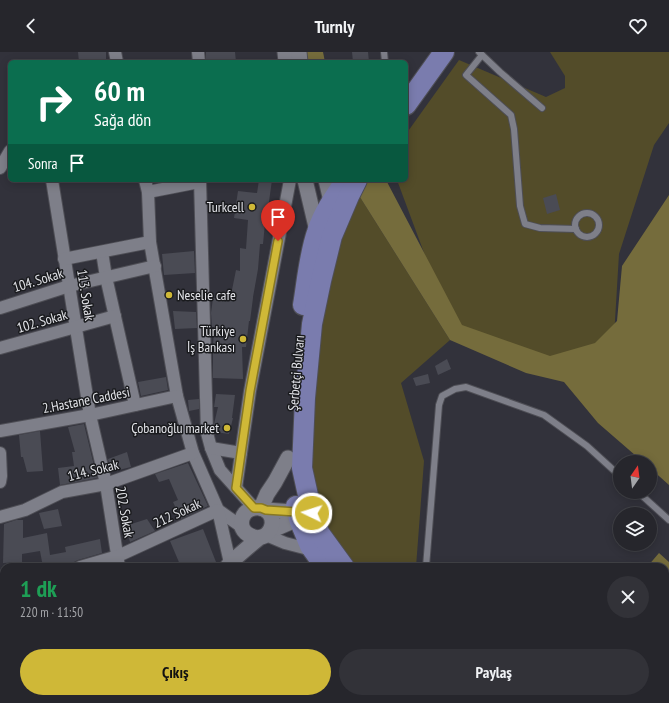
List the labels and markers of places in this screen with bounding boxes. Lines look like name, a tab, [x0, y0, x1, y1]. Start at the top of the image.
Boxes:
place label: Turkcell	[207, 198, 245, 216]
pin	[261, 200, 295, 241]
marker: Turkcell	[247, 202, 257, 212]
place label: Neselie cafe	[177, 286, 236, 304]
marker: Neselie cafe	[164, 290, 174, 300]
place label: Türkiye İş Bankası	[187, 322, 235, 356]
marker: Türkiye İş Bankası	[238, 334, 248, 344]
place label: Çobanoğlu market	[131, 419, 219, 437]
marker: Çobanoğlu market	[222, 423, 232, 433]

